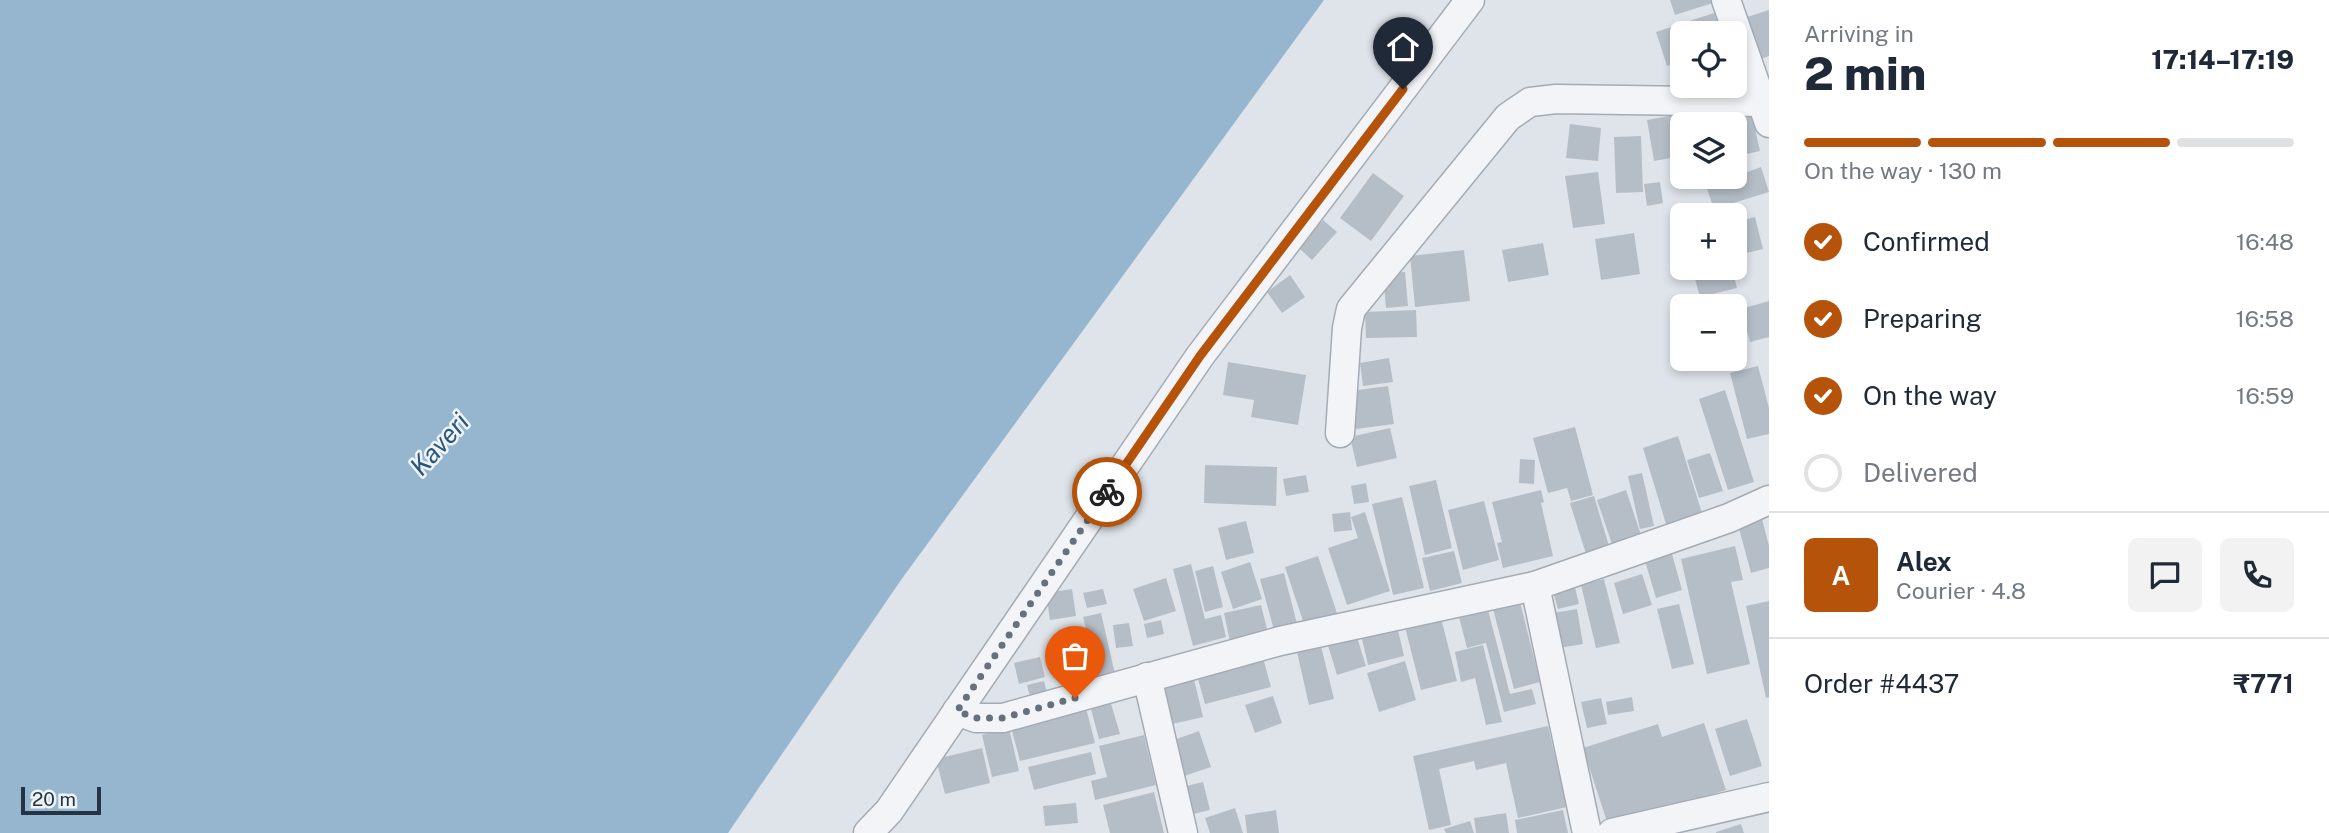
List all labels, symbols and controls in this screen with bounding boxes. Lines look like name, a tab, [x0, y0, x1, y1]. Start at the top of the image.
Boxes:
pin	[1373, 17, 1433, 89]
text: Arriving in	[1804, 20, 1914, 47]
map controls	[1670, 21, 1747, 371]
button: locate	[1670, 21, 1747, 98]
icon: home	[1384, 28, 1422, 66]
text: 17:14–17:19	[2151, 44, 2294, 75]
text: 2 min	[1804, 46, 1926, 100]
button: layers	[1670, 112, 1747, 189]
text: On the way · 130 m	[1804, 157, 2002, 184]
button: +	[1670, 203, 1747, 280]
icon: check	[1804, 223, 1842, 261]
text: Confirmed	[1863, 226, 1990, 257]
text: 16:48	[2236, 228, 2294, 255]
button: −	[1670, 294, 1747, 371]
icon: check	[1804, 300, 1842, 338]
text: Preparing	[1863, 303, 1982, 334]
text: 16:58	[2236, 305, 2294, 332]
icon: check	[1804, 377, 1842, 415]
text: On the way	[1863, 380, 1997, 411]
text: 16:59	[2236, 382, 2294, 409]
water label: Kaveri	[403, 406, 475, 481]
courier	[1072, 457, 1142, 527]
text: Delivered	[1863, 457, 1978, 488]
icon: bike	[1088, 473, 1126, 511]
button: chat	[2128, 538, 2202, 612]
button: phone	[2220, 538, 2294, 612]
text: Alex	[1896, 546, 1952, 577]
text: A	[1832, 560, 1850, 591]
text: Courier · 4.8	[1896, 577, 2026, 604]
pin	[1045, 626, 1105, 698]
icon: bag	[1056, 637, 1094, 675]
text: Order #4437	[1804, 668, 1959, 699]
text: ₹771	[2233, 668, 2294, 699]
scale bar	[21, 784, 102, 816]
text: 20 m	[32, 788, 76, 810]

